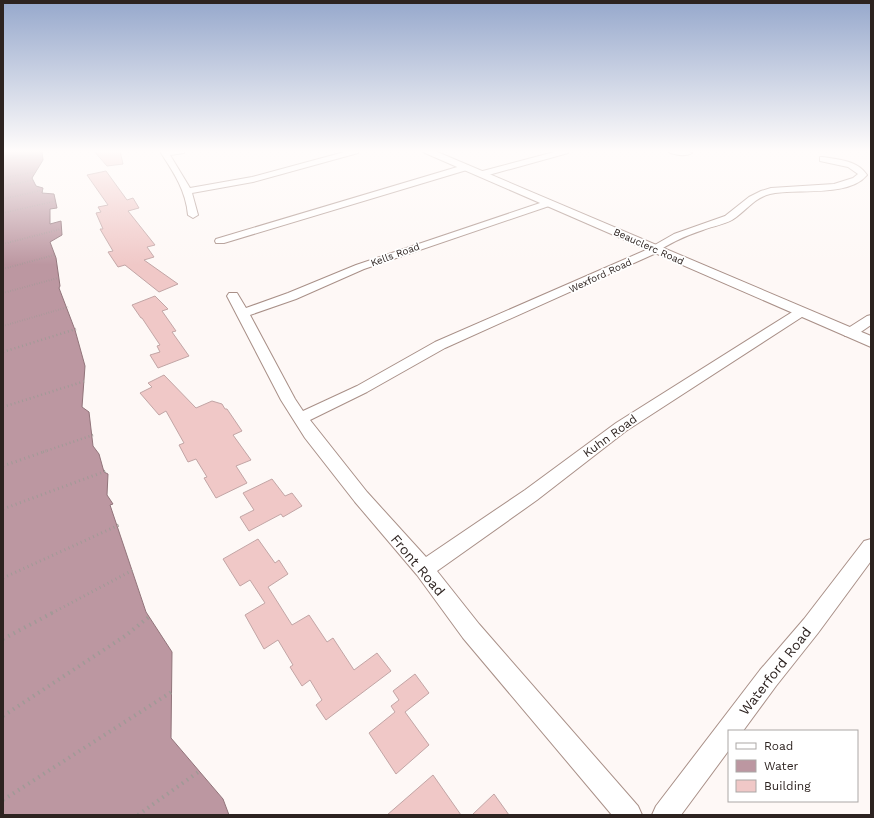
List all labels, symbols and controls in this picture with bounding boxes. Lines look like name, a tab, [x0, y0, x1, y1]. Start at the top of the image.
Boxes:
street label: Beauclerc Road	[612, 226, 686, 267]
street label: Kells Road	[369, 241, 421, 268]
street label: Wexford Road	[567, 256, 633, 295]
street label: Kuhn Road	[580, 412, 640, 460]
street label: Front Road	[388, 531, 448, 599]
street label: Waterford Road	[736, 624, 814, 718]
legend	[728, 730, 858, 802]
text: Road	[764, 739, 793, 753]
text: Water	[764, 759, 799, 773]
text: Building	[764, 779, 811, 793]

